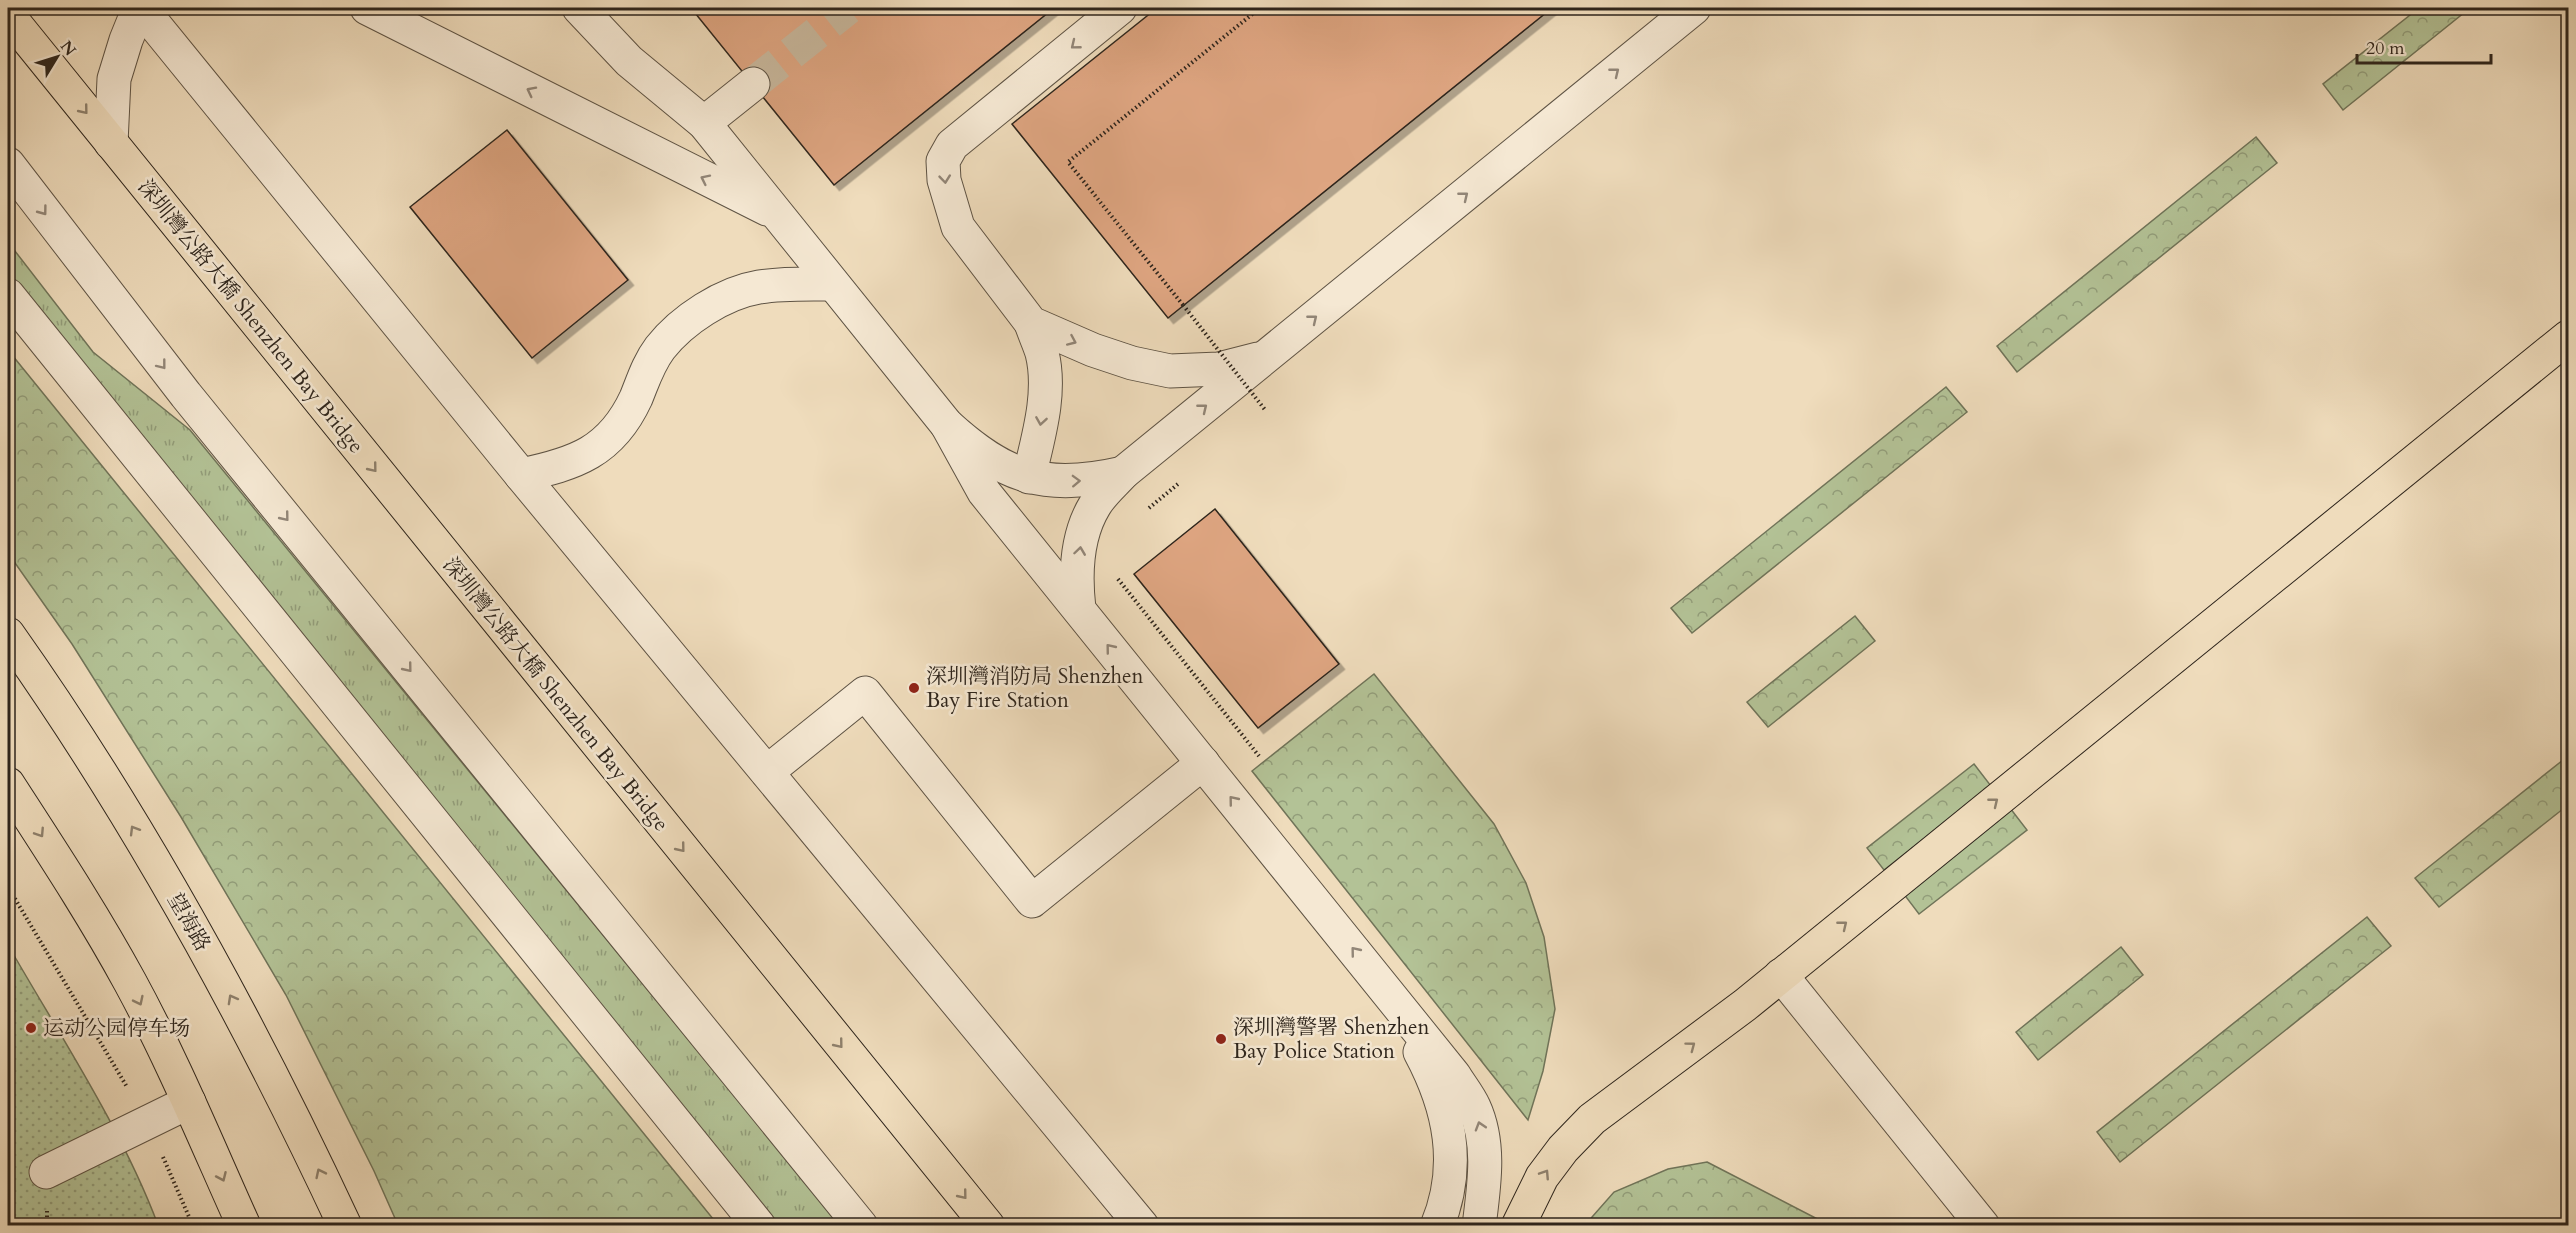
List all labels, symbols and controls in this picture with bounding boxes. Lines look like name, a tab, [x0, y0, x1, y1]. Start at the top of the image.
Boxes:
north arrow	[27, 27, 87, 87]
scale bar	[2357, 27, 2490, 65]
text: N	[55, 36, 81, 61]
text: 20 m	[2366, 36, 2405, 61]
one-way arrow	[1071, 37, 1082, 48]
one-way arrow	[1608, 69, 1619, 80]
one-way arrow	[527, 87, 537, 98]
one-way arrow	[77, 103, 88, 114]
street label: 深圳灣公路大橋 Shenzhen Bay Bridge	[131, 173, 370, 459]
one-way arrow	[938, 174, 950, 184]
one-way arrow	[701, 175, 711, 186]
one-way arrow	[1457, 192, 1468, 203]
one-way arrow	[35, 205, 46, 216]
one-way arrow	[1306, 316, 1317, 327]
one-way arrow	[1066, 334, 1077, 346]
one-way arrow	[155, 358, 166, 369]
one-way arrow	[1196, 404, 1207, 415]
one-way arrow	[1035, 415, 1048, 425]
one-way arrow	[366, 461, 377, 472]
one-way arrow	[1072, 475, 1081, 487]
one-way arrow	[277, 510, 288, 521]
one-way arrow	[1073, 547, 1085, 556]
street label: 深圳灣公路大橋 Shenzhen Bay Bridge	[436, 551, 675, 837]
one-way arrow	[1107, 644, 1118, 655]
one-way arrow	[400, 661, 411, 672]
place label: 深圳灣消防局 Shenzhen Bay Fire Station	[926, 662, 1144, 715]
marker: 深圳灣消防局 Shenzhen Bay Fire Station	[907, 681, 921, 695]
one-way arrow	[1229, 795, 1240, 806]
one-way arrow	[1988, 798, 1999, 809]
one-way arrow	[130, 826, 142, 836]
one-way arrow	[32, 827, 43, 838]
one-way arrow	[673, 841, 684, 852]
street label: 望海路	[160, 888, 217, 957]
one-way arrow	[1836, 921, 1847, 932]
one-way arrow	[1351, 947, 1362, 958]
one-way arrow	[228, 994, 239, 1005]
one-way arrow	[132, 995, 143, 1005]
place label: 深圳灣警署 Shenzhen Bay Police Station	[1233, 1013, 1430, 1066]
place label: 运动公园停车场	[43, 1014, 190, 1043]
marker: 运动公园停车场	[24, 1021, 38, 1035]
marker: 深圳灣警署 Shenzhen Bay Police Station	[1214, 1032, 1228, 1046]
one-way arrow	[832, 1037, 843, 1048]
one-way arrow	[1684, 1043, 1695, 1054]
one-way arrow	[1475, 1121, 1487, 1132]
one-way arrow	[316, 1168, 328, 1179]
one-way arrow	[1538, 1169, 1549, 1180]
one-way arrow	[215, 1171, 227, 1182]
one-way arrow	[955, 1188, 966, 1199]

